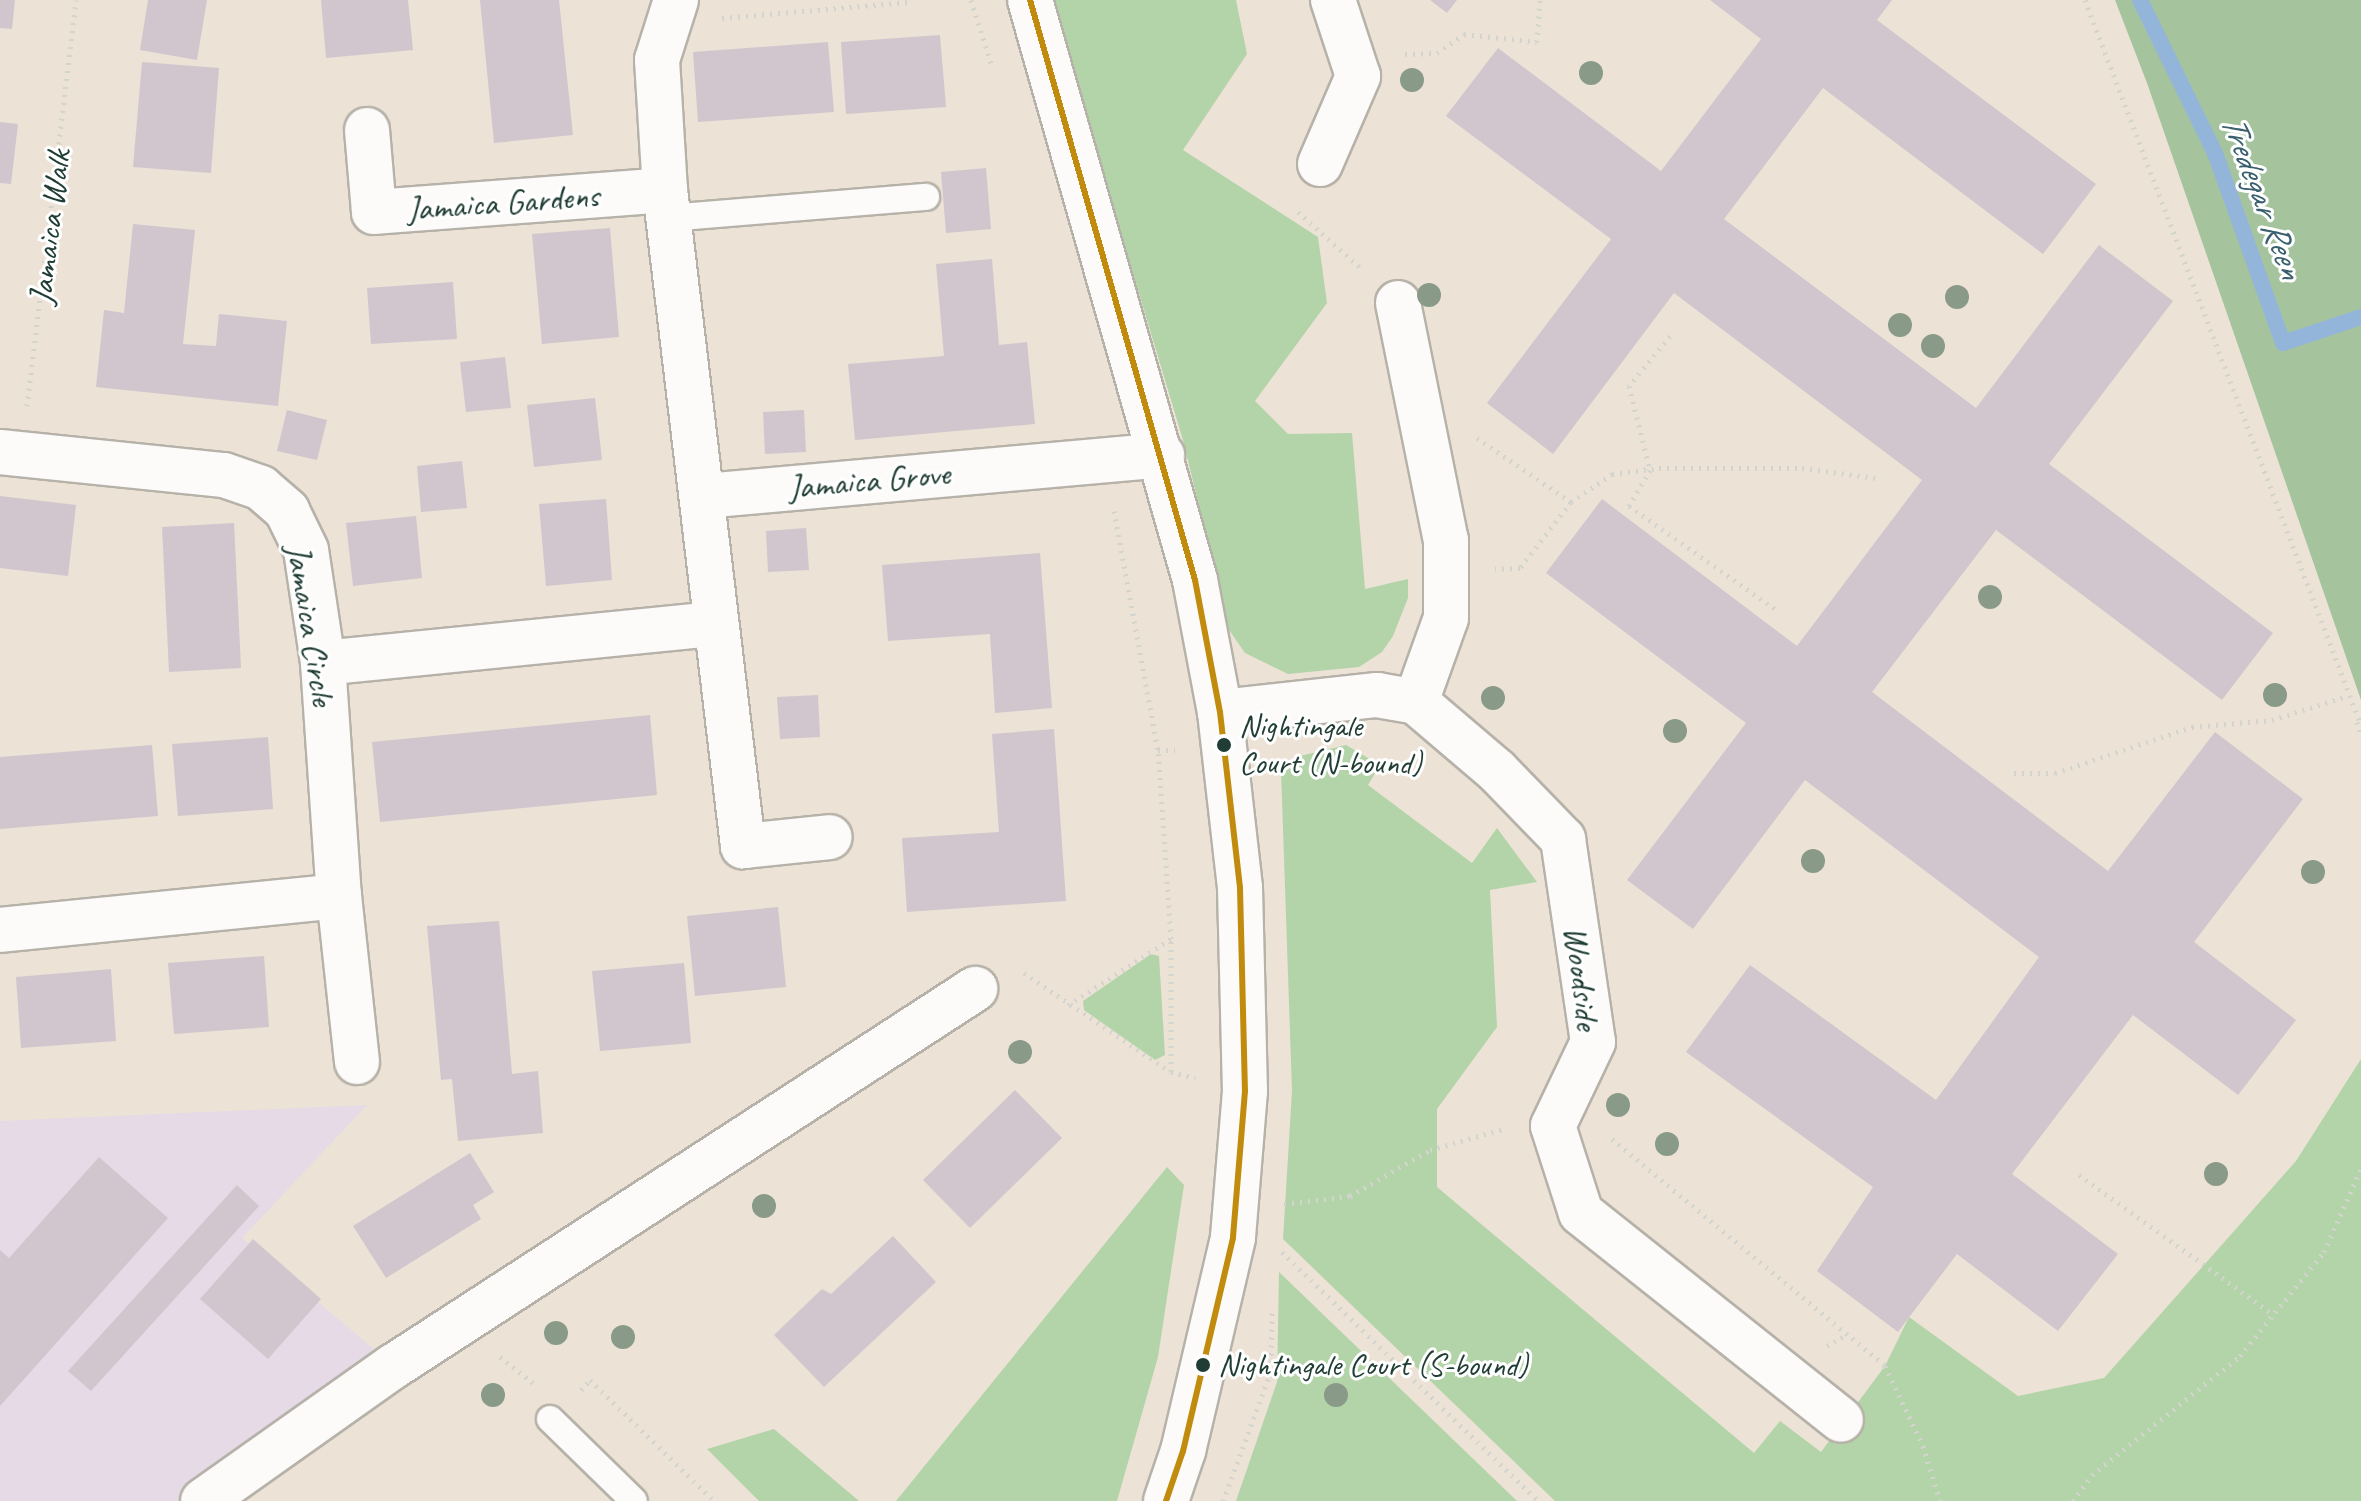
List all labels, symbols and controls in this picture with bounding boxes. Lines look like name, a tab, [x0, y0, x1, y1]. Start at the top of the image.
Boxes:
water label: Tredegar Reen	[2211, 108, 2313, 284]
street label: Jamaica Walk	[19, 147, 79, 307]
street label: Jamaica Gardens	[405, 175, 601, 229]
street label: Jamaica Grove	[786, 453, 952, 507]
street label: Jamaica Circle	[278, 542, 344, 708]
place label: Nightingale Court (N-bound)	[1239, 708, 1422, 783]
marker: Nightingale Court (N-bound)	[1216, 737, 1232, 753]
street label: Woodside	[1555, 924, 1609, 1032]
place label: Nightingale Court (S-bound)	[1218, 1346, 1528, 1384]
marker: Nightingale Court (S-bound)	[1195, 1357, 1211, 1373]

